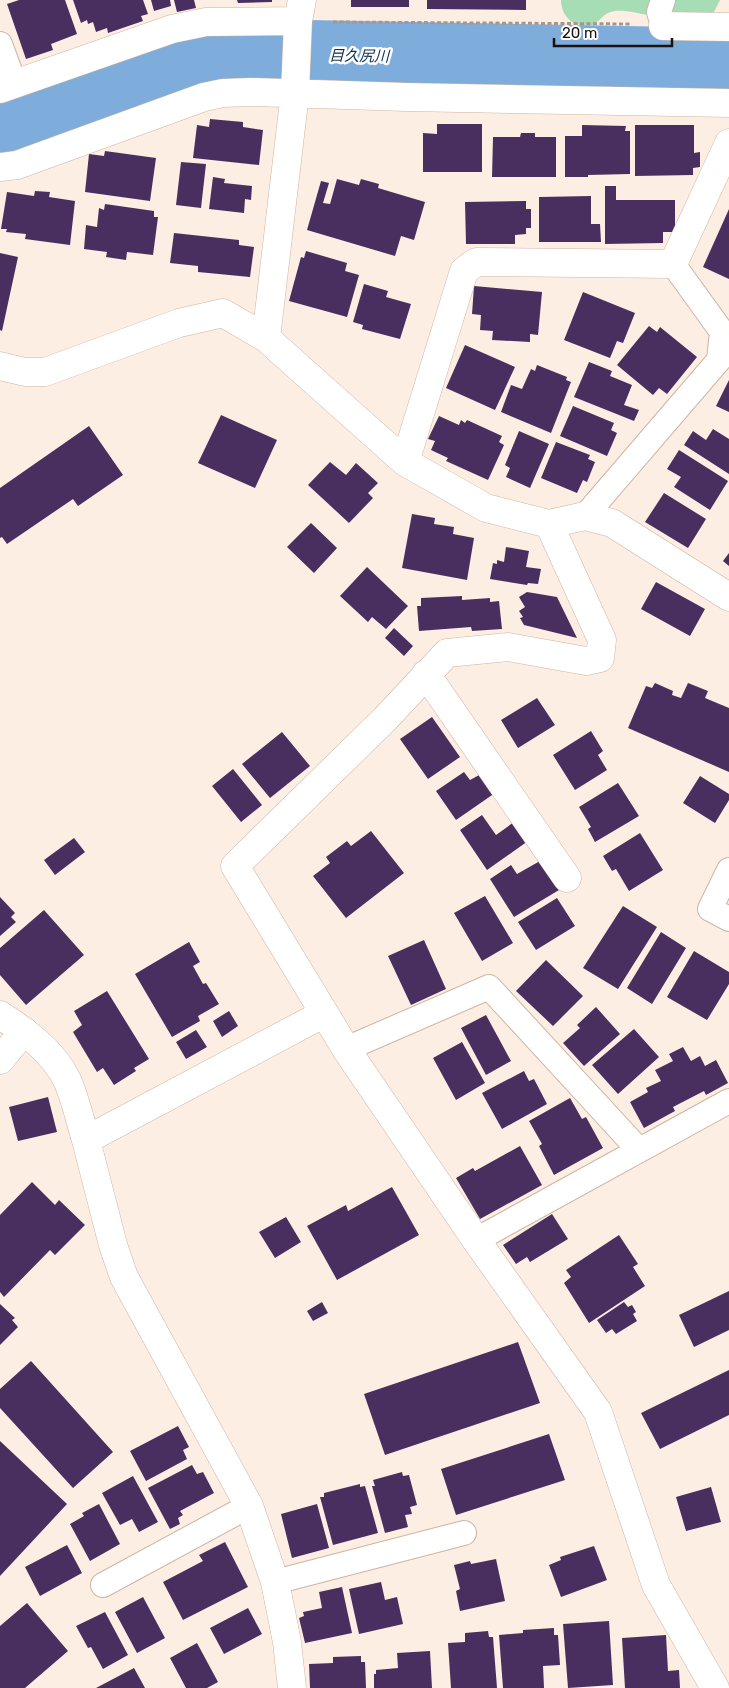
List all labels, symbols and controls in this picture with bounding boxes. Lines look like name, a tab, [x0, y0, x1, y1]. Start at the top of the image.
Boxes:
scale bar	[554, 15, 672, 47]
text: 20 m	[562, 24, 597, 42]
water label: 目久尻川	[329, 46, 391, 66]

